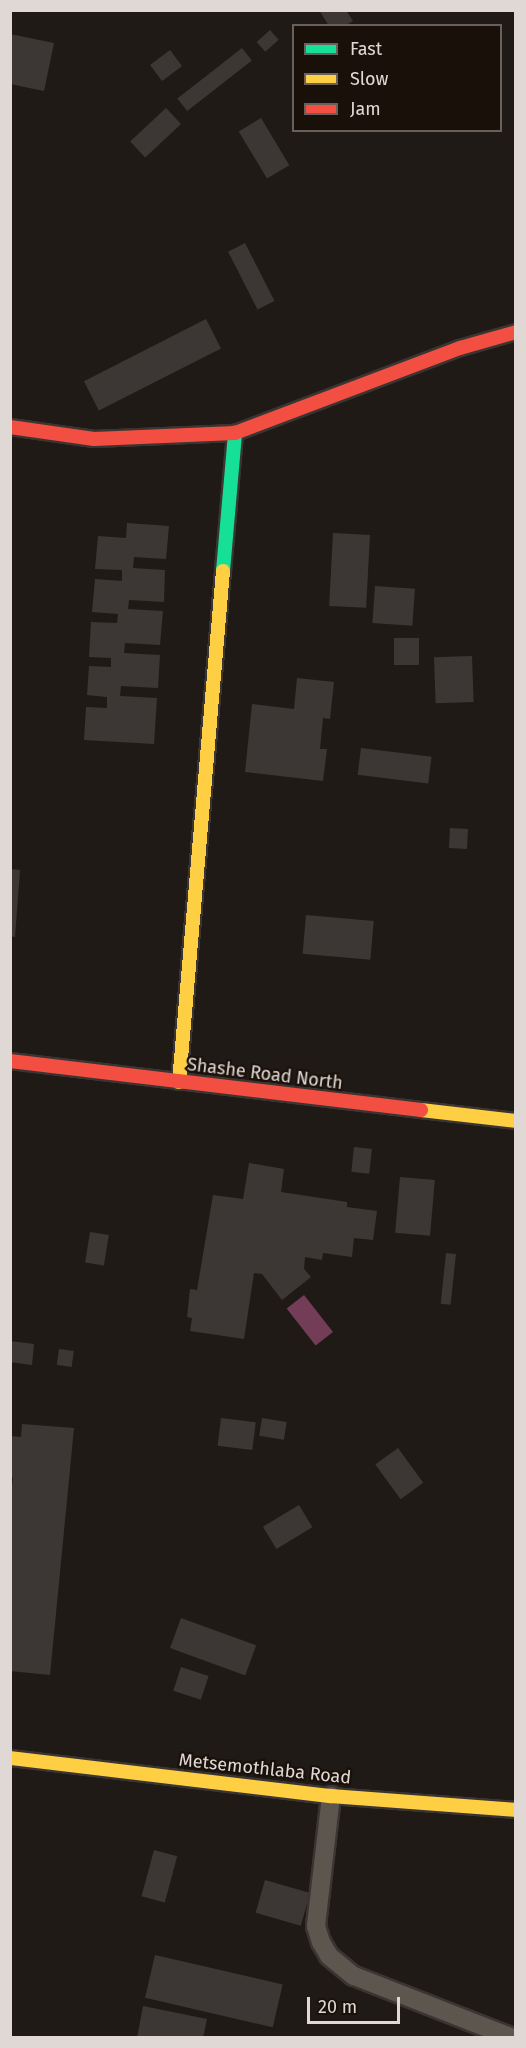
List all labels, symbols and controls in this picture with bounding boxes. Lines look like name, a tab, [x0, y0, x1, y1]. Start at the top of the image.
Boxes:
legend	[292, 24, 502, 132]
text: Fast	[350, 38, 382, 60]
text: Slow	[350, 68, 388, 90]
text: Jam	[350, 98, 381, 120]
street label: Shashe Road North	[186, 1054, 344, 1094]
street label: Metsemothlaba Road	[178, 1749, 352, 1789]
scale bar	[310, 1985, 403, 2023]
text: 20 m	[318, 1996, 357, 2018]

